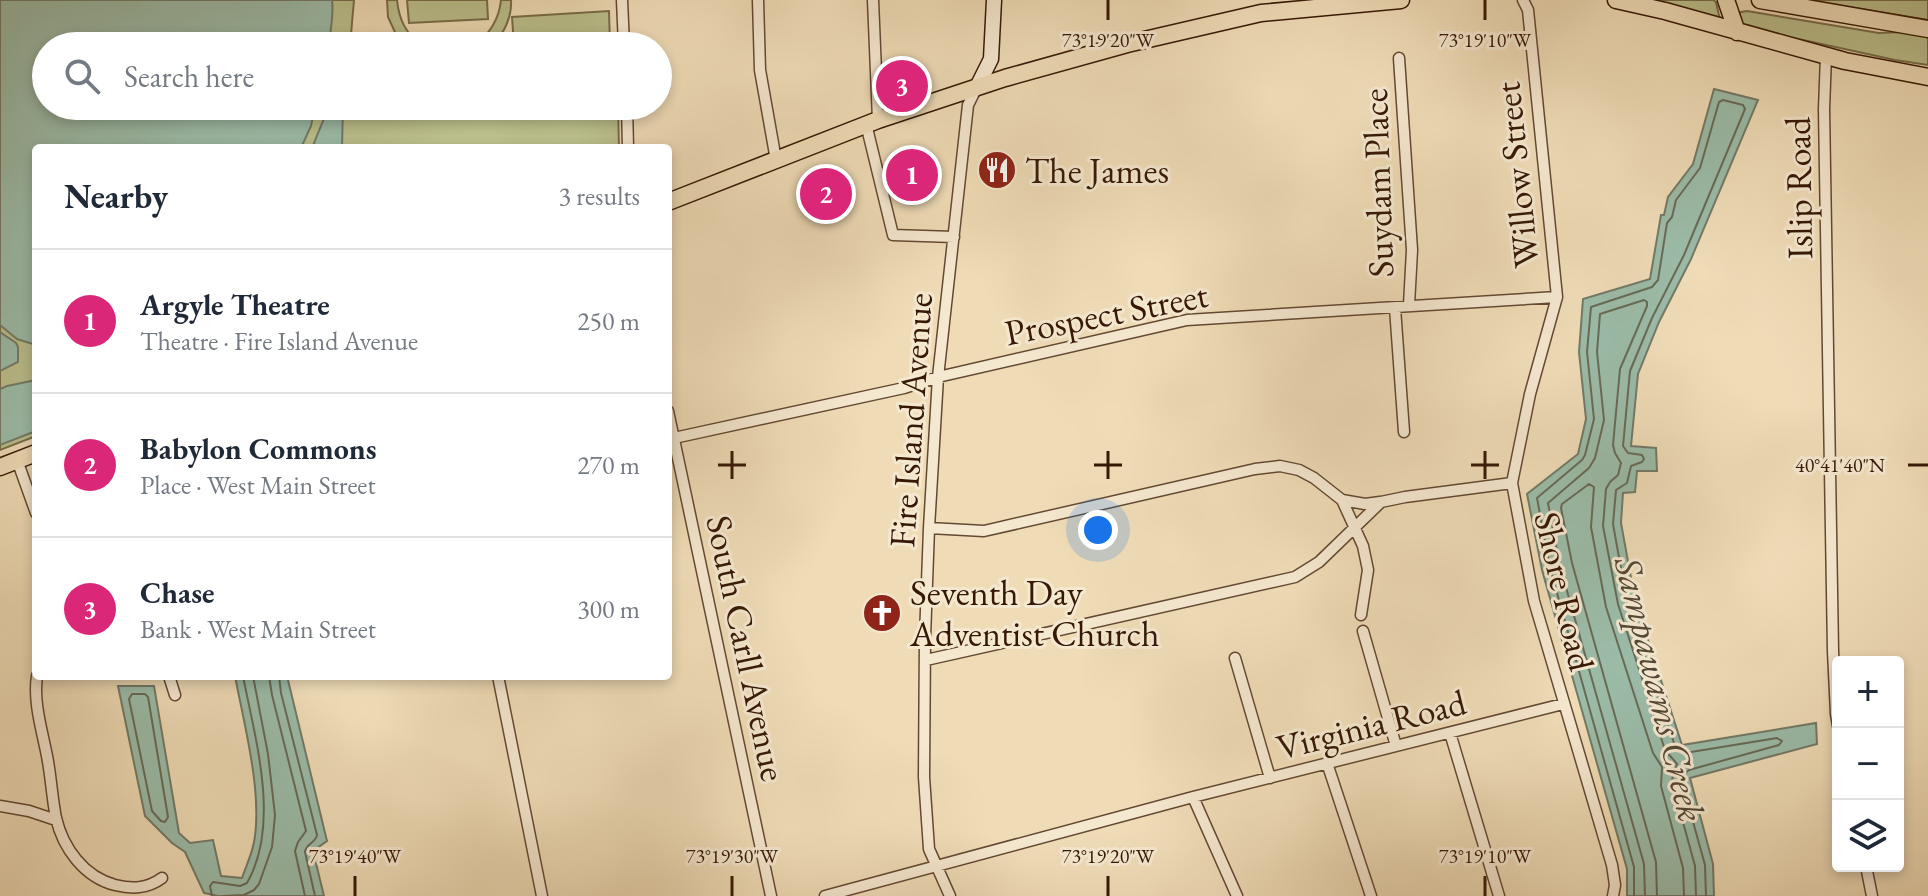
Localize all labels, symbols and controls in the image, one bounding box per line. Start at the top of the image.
text: 73°19'20"W [1062,27,1155,53]
text: 73°19'10"W [1439,27,1532,53]
search box [32,32,672,120]
icon: search [60,54,104,98]
pin: 3 [876,56,928,116]
text: Search here [124,57,254,96]
street label: Willow Street [1483,79,1550,270]
street label: Suydam Place [1351,88,1404,278]
street label: Islip Road [1774,116,1823,260]
pin: 1 [886,145,938,205]
place label: The James [1025,147,1169,194]
restaurant icon: The James [976,149,1018,191]
pin: 2 [800,164,852,224]
text: Nearby [64,174,168,218]
text: 3 results [559,179,640,213]
street label: Prospect Street [1001,271,1212,356]
text: Argyle Theatre [140,285,330,324]
street label: Fire Island Avenue [878,291,943,549]
text: 1 [83,304,97,338]
text: 250 m [577,304,640,338]
text: Theatre · Fire Island Avenue [140,324,418,358]
text: Babylon Commons [140,429,377,468]
text: 2 [83,448,97,482]
text: 270 m [577,448,640,482]
text: 40°41'40"N [1795,452,1885,478]
text: Place · West Main Street [140,468,376,502]
street label: Shore Road [1523,507,1606,676]
your location [1078,510,1118,550]
street label: South Carll Avenue [695,511,798,785]
water label: Sampawams Creek [1604,550,1717,826]
place label: Seventh Day Adventist Church [909,569,1160,657]
text: Chase [140,573,215,612]
text: 3 [83,592,97,626]
text: 300 m [577,592,640,626]
church icon: Seventh Day Adventist Church [861,592,903,634]
text: Bank · West Main Street [140,612,376,646]
map controls [1832,656,1904,872]
button: + [1832,656,1904,728]
street label: Virginia Road [1272,678,1471,771]
button: − [1832,728,1904,800]
button: layers [1832,800,1904,872]
text: 73°19'40"W [309,843,402,869]
text: 73°19'30"W [686,843,779,869]
text: 73°19'20"W [1062,843,1155,869]
text: 73°19'10"W [1439,843,1532,869]

